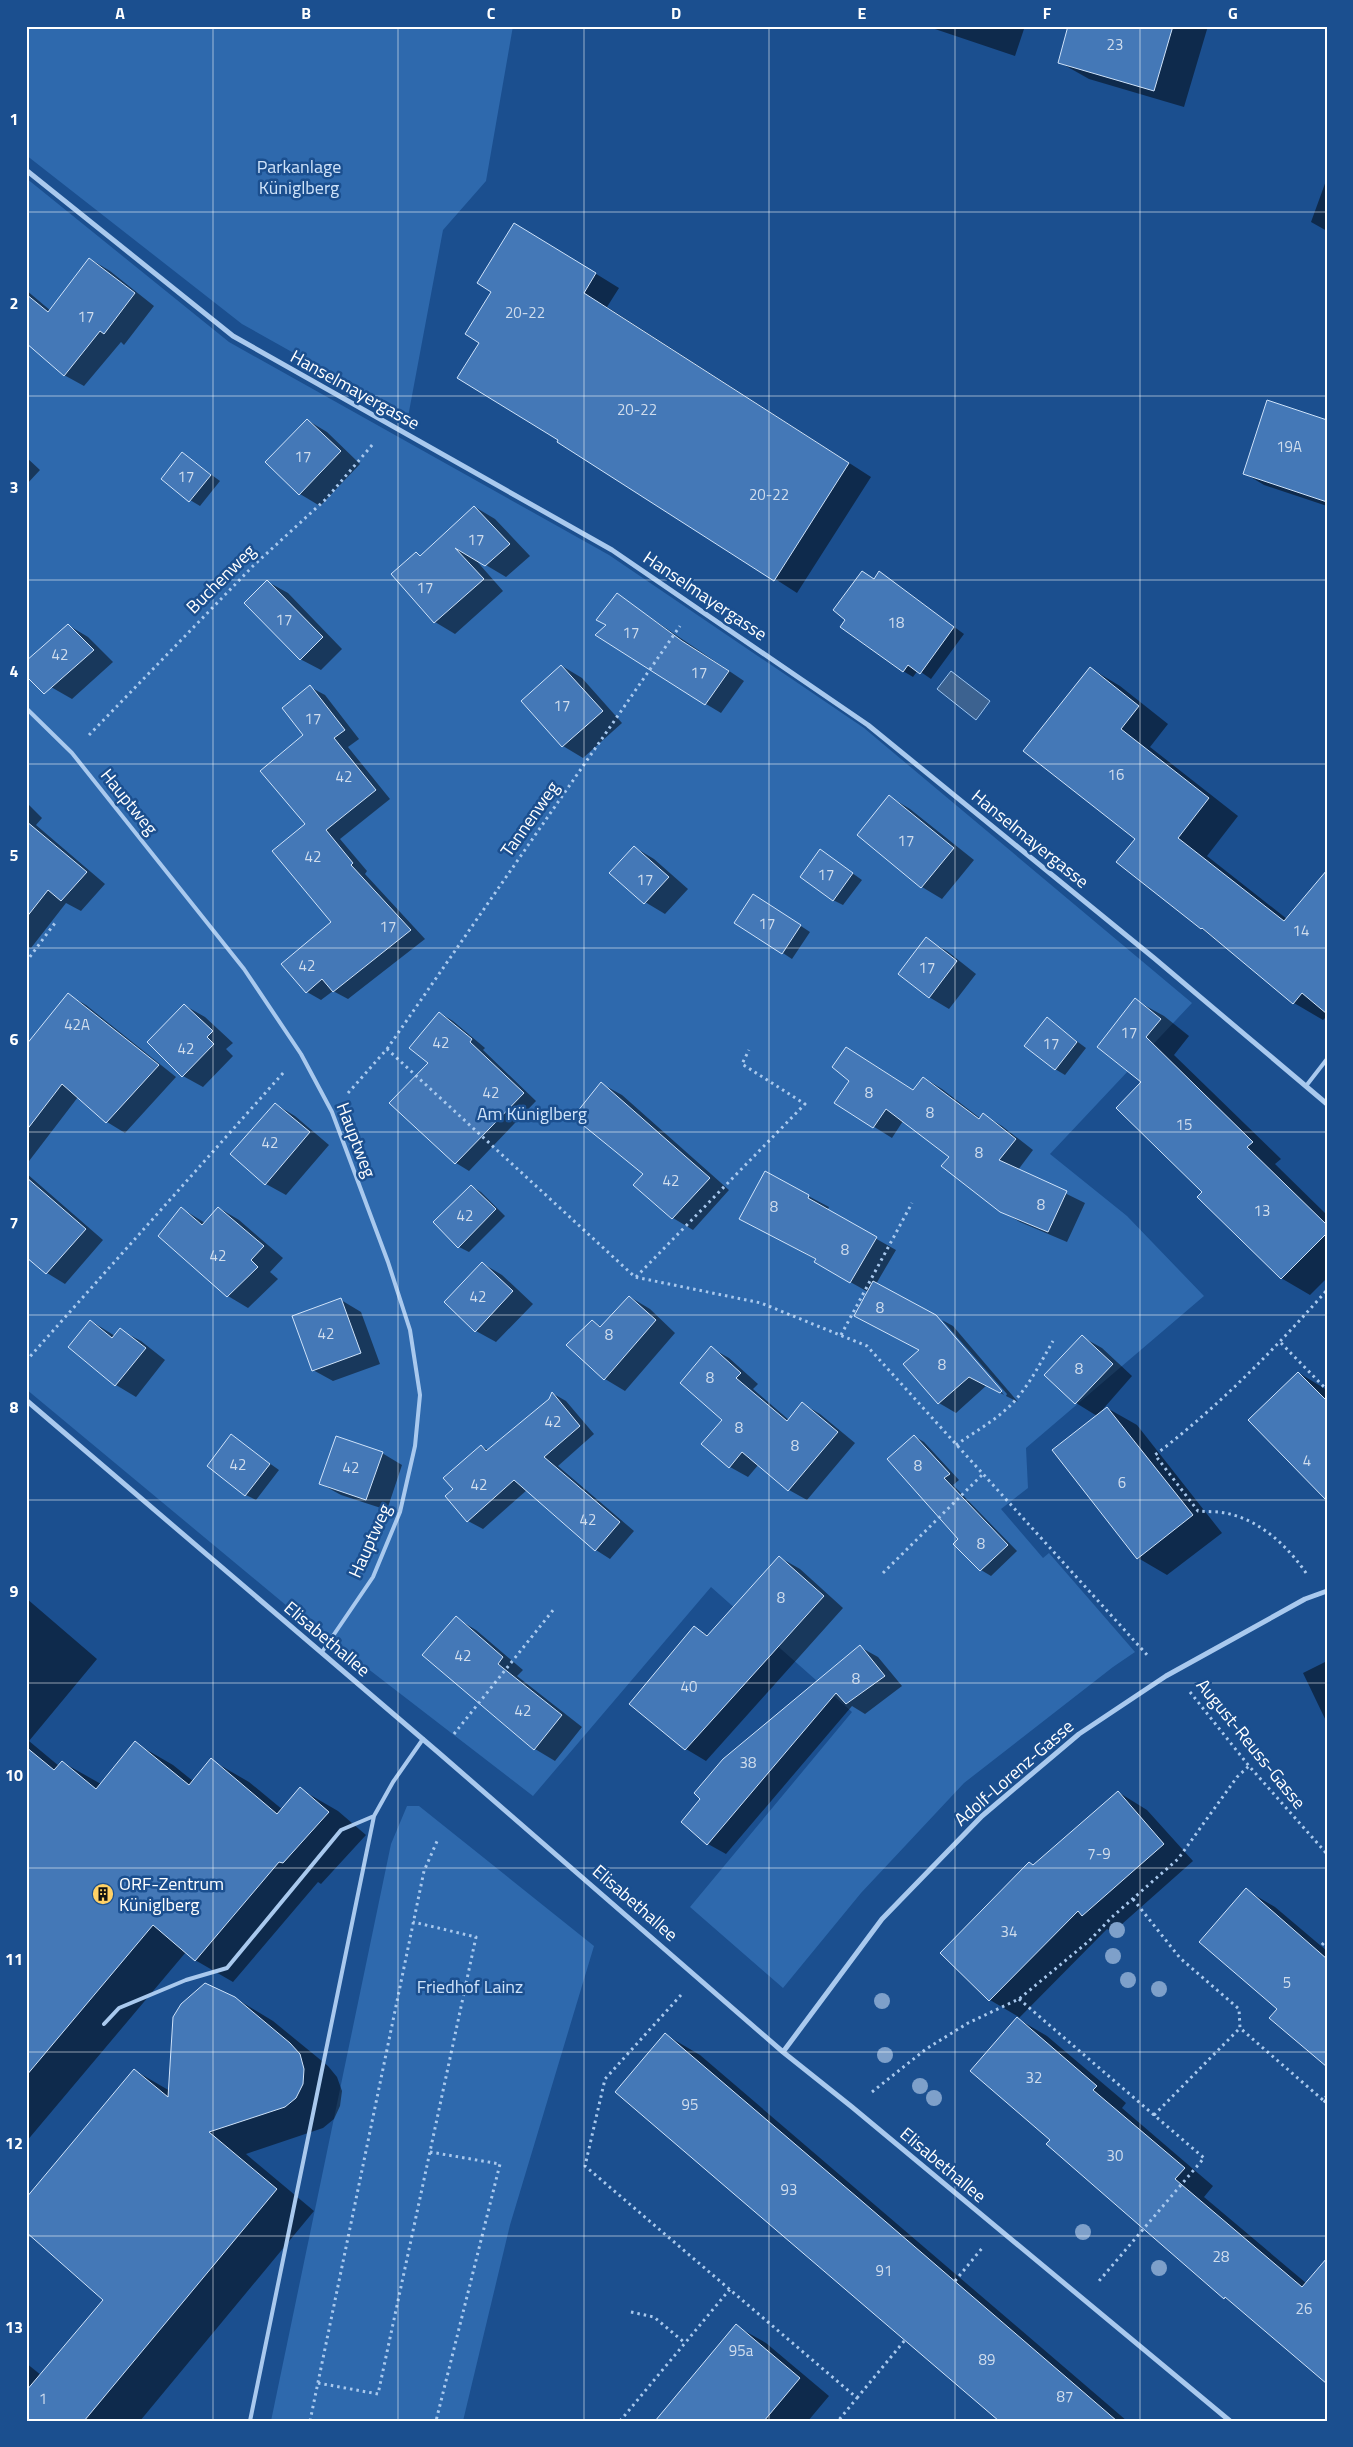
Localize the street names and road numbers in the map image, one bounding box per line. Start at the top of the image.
street label: Hanselmayergasse [286,343,425,436]
street label: Buchenweg [180,538,262,620]
street label: Hanselmayergasse [638,544,773,647]
street label: Hauptweg [94,763,165,841]
street label: Tannenweg [494,775,566,862]
street label: Hanselmayergasse [966,783,1095,894]
street label: Hauptweg [330,1098,383,1181]
street label: Hauptweg [341,1499,398,1582]
street label: Elisabethallee [278,1594,376,1683]
street label: August-Reuss-Gasse [1190,1673,1313,1815]
street label: Adolf-Lorenz-Gasse [948,1713,1080,1832]
street label: Elisabethallee [587,1858,684,1947]
street label: Elisabethallee [894,2120,992,2209]

